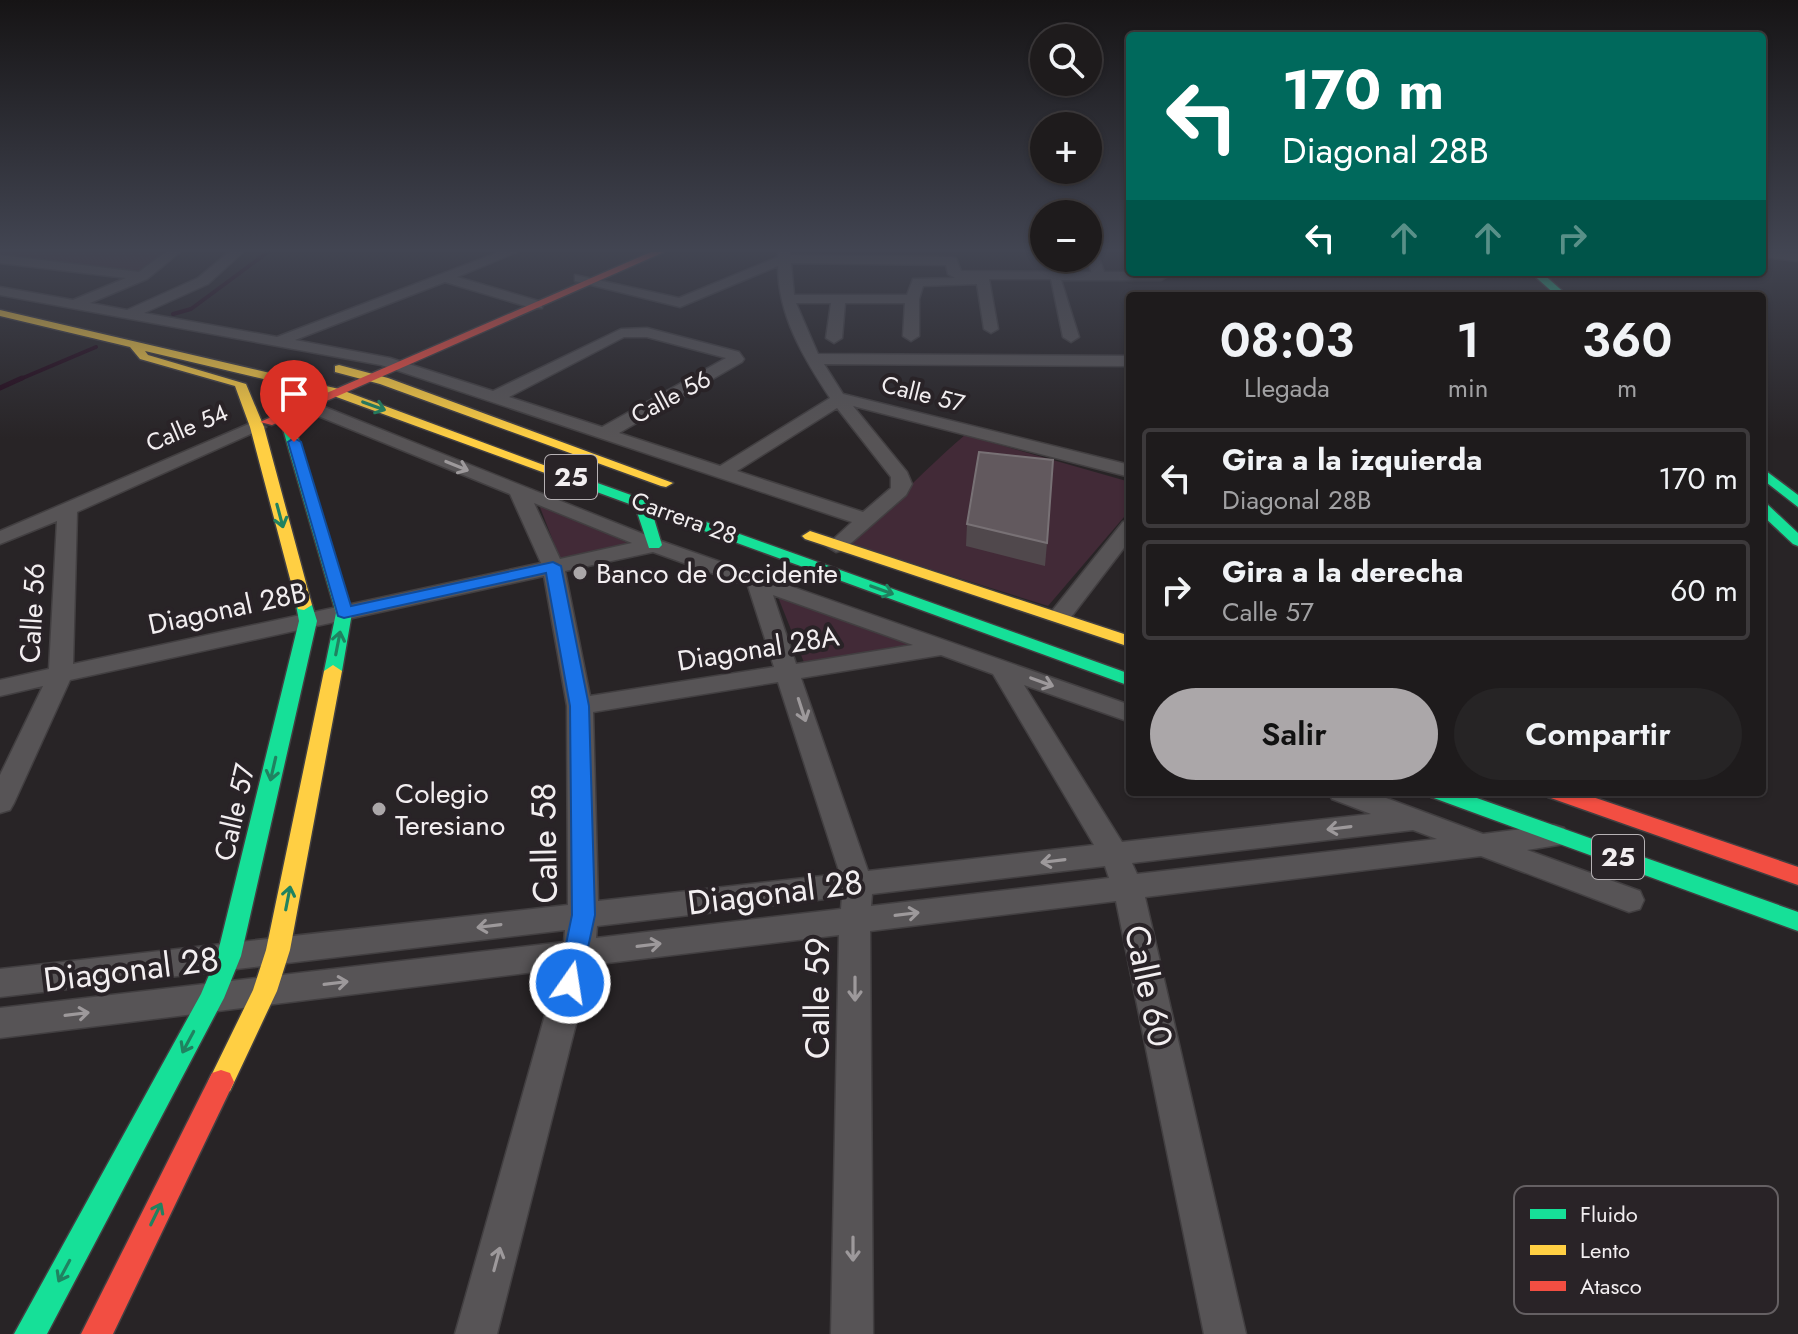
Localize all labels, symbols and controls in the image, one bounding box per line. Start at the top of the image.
map controls [1030,24,1102,272]
button: search [1030,24,1102,96]
text: 170 m [1282,49,1444,130]
icon: left [1150,64,1254,168]
button: + [1030,112,1102,184]
text: Diagonal 28B [1282,124,1489,176]
button: − [1030,200,1102,272]
icon: left [1298,216,1342,260]
icon: ahead [1382,216,1426,260]
icon: ahead [1466,216,1510,260]
icon: right [1550,216,1594,260]
text: 08:03 [1220,306,1354,375]
text: 1 [1456,306,1480,375]
text: 360 [1582,306,1672,375]
pin [260,360,328,442]
street label: Calle 56 [625,361,717,432]
street label: Calle 57 [878,366,969,421]
text: Llegada [1244,369,1330,407]
text: min [1448,369,1488,407]
text: m [1617,369,1637,407]
icon: arrive [272,372,316,416]
street label: Calle 54 [140,395,233,460]
one-way arrow [362,399,387,414]
text: Gira a la izquierda [1222,438,1482,481]
road number: 25 [545,455,597,499]
icon: left [1154,456,1198,500]
text: 170 m [1658,457,1738,500]
one-way arrow [444,460,468,474]
text: Diagonal 28B [1222,481,1371,519]
street label: Carrera 28 [626,482,742,553]
one-way arrow [274,503,289,529]
text: Gira a la derecha [1222,550,1463,593]
place label: Banco de Occidente [596,553,838,594]
street label: Calle 56 [9,562,56,664]
marker: Banco de Occidente [571,564,589,582]
icon: right [1154,568,1198,612]
text: 60 m [1670,569,1738,612]
street label: Diagonal 28B [144,572,310,645]
one-way arrow [869,584,894,598]
text: Calle 57 [1222,593,1314,631]
street label: Diagonal 28A [674,615,842,682]
one-way arrow [331,631,346,656]
one-way arrow [1029,675,1054,690]
button: Salir [1150,688,1438,780]
button: Compartir [1454,688,1742,780]
one-way arrow [795,697,810,723]
one-way arrow [265,756,280,781]
street label: Calle 57 [203,759,266,865]
place label: Colegio Teresiano [395,773,505,846]
street label: Calle 58 [519,782,570,904]
marker: Colegio Teresiano [370,800,388,818]
one-way arrow [1326,821,1353,836]
road number: 25 [1592,835,1644,879]
one-way arrow [1040,854,1067,869]
street label: Diagonal 28 [685,857,866,928]
one-way arrow [282,886,297,911]
one-way arrow [894,906,920,921]
one-way arrow [477,919,502,934]
street label: Calle 60 [1112,921,1185,1051]
street label: Diagonal 28 [41,934,222,1005]
one-way arrow [636,937,661,952]
street label: Calle 59 [793,937,842,1059]
position arrow [528,941,612,1025]
one-way arrow [322,975,348,990]
one-way arrow [847,975,863,1002]
one-way arrow [64,1006,90,1021]
one-way arrow [179,1030,195,1054]
legend [1514,1186,1778,1314]
text: Fluido [1580,1198,1638,1230]
one-way arrow [149,1202,164,1226]
text: Lento [1580,1234,1630,1266]
one-way arrow [845,1235,861,1262]
one-way arrow [490,1246,505,1272]
one-way arrow [56,1259,72,1282]
text: Atasco [1580,1270,1642,1302]

